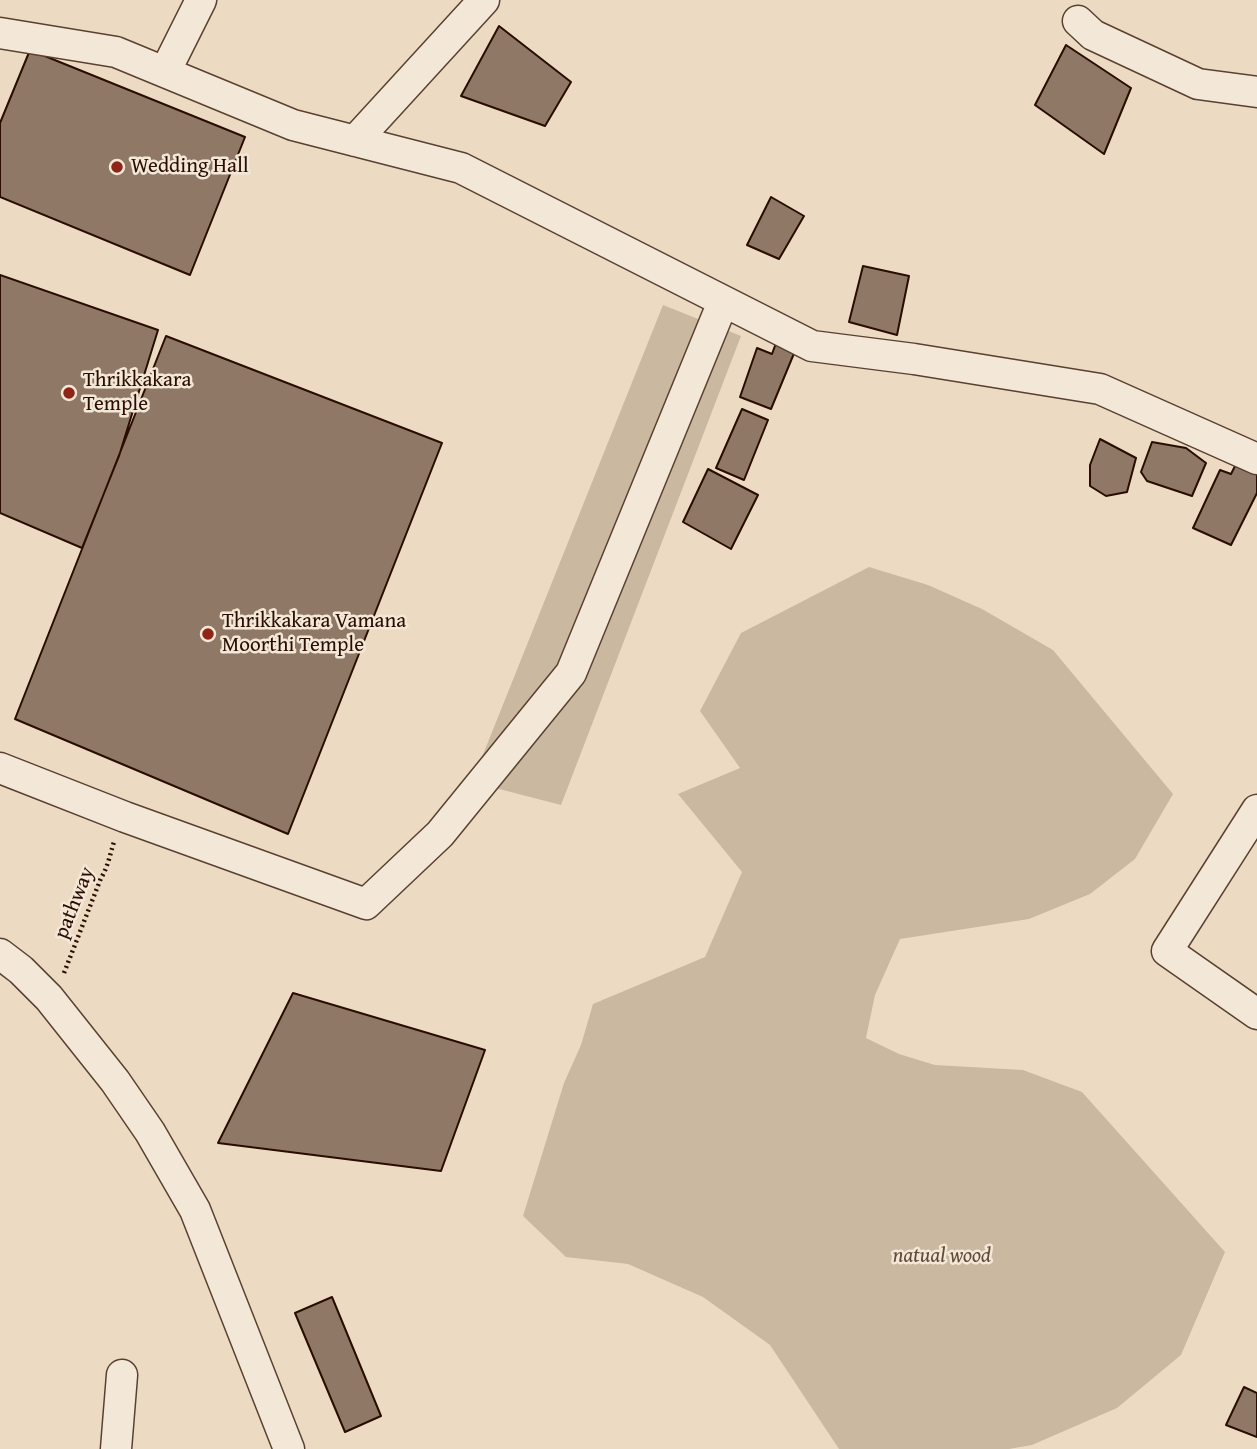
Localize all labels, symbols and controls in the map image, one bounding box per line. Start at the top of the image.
place label: Wedding Hall [131,154,249,180]
marker: Wedding Hall [109,159,125,175]
place label: Thrikkakara Temple [83,368,191,418]
marker: Thrikkakara Temple [61,385,77,401]
place label: Thrikkakara Vamana Moorthi Temple [222,609,406,659]
marker: Thrikkakara Vamana Moorthi Temple [200,626,216,642]
street label: pathway [49,863,101,943]
park label: natual wood [893,1244,991,1270]

